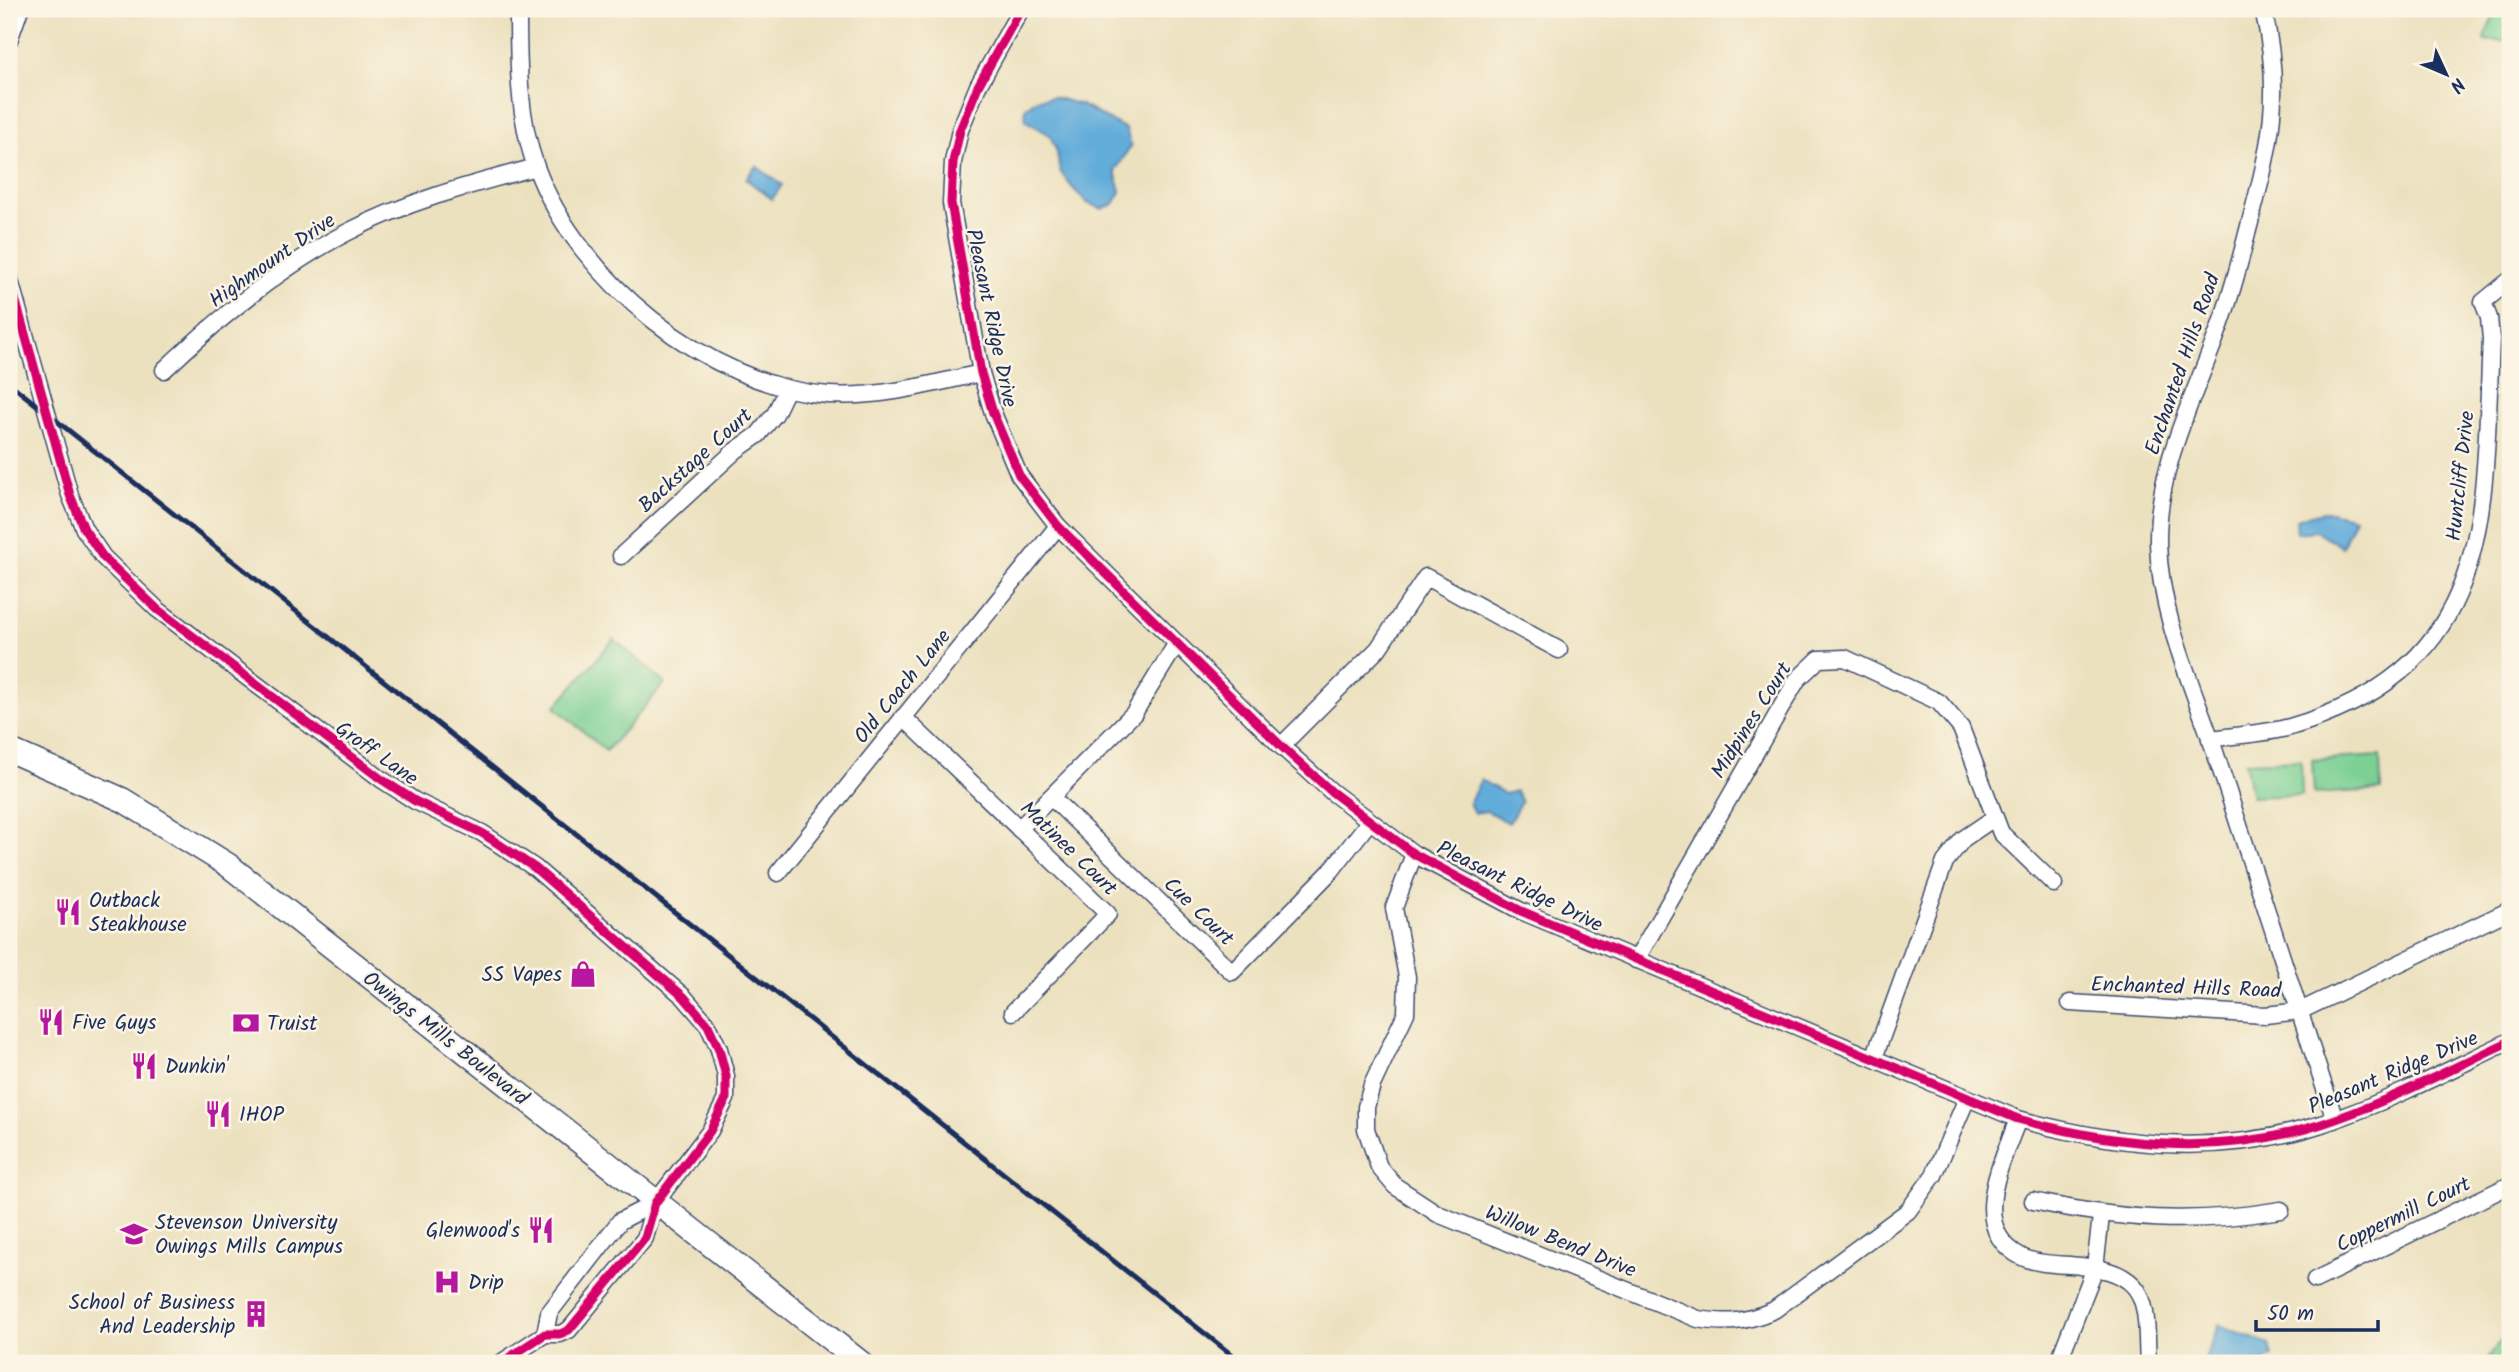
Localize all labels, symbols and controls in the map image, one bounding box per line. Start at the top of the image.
north arrow [2410,38,2480,108]
text: N [2442,70,2472,99]
street label: Highmount Drive [203,205,343,317]
street label: Pleasant Ridge Drive [955,226,1026,411]
street label: Enchanted Hills Road [2137,269,2230,460]
street label: Backstage Court [631,400,761,522]
street label: Huntcliff Drive [2438,409,2485,543]
street label: Old Coach Lane [846,622,960,752]
street label: Midpines Court [1703,655,1802,786]
street label: Groff Lane [328,713,425,795]
street label: Matinee Court [1011,794,1125,905]
street label: Pleasant Ridge Drive [1430,833,1609,942]
street label: Cue Court [1155,870,1242,955]
place label: Outback Steakhouse [89,885,187,942]
restaurant icon: Outback Steakhouse [53,897,83,927]
place label: SS Vapes [482,959,562,992]
shop icon: SS Vapes [568,959,598,989]
street label: Owings Mills Boulevard [355,964,536,1115]
street label: Enchanted Hills Road [2090,969,2282,1008]
restaurant icon: Five Guys [36,1007,66,1037]
place label: Five Guys [72,1007,156,1040]
bank icon: Truist [231,1008,261,1038]
place label: Truist [267,1008,318,1041]
street label: Pleasant Ridge Drive [2303,1022,2484,1124]
restaurant icon: Dunkin' [129,1051,159,1081]
place label: Dunkin' [165,1051,230,1084]
restaurant icon: IHOP [203,1099,233,1129]
place label: IHOP [239,1099,284,1132]
street label: Coppermill Court [2331,1168,2477,1262]
street label: Willow Bend Drive [1480,1197,1642,1288]
place label: Stevenson University Owings Mills Campus [155,1207,343,1264]
place label: Glenwood's [426,1215,520,1248]
restaurant icon: Glenwood's [526,1215,556,1245]
school or university icon: Stevenson University Owings Mills Campus [119,1219,149,1249]
hospital icon: Drip [432,1267,462,1297]
place label: Drip [468,1267,504,1300]
place label: School of Business And Leadership [69,1287,235,1344]
scale bar [2256,1288,2379,1332]
text: 50 m [2267,1298,2314,1331]
building icon: School of Business And Leadership [241,1299,271,1329]

